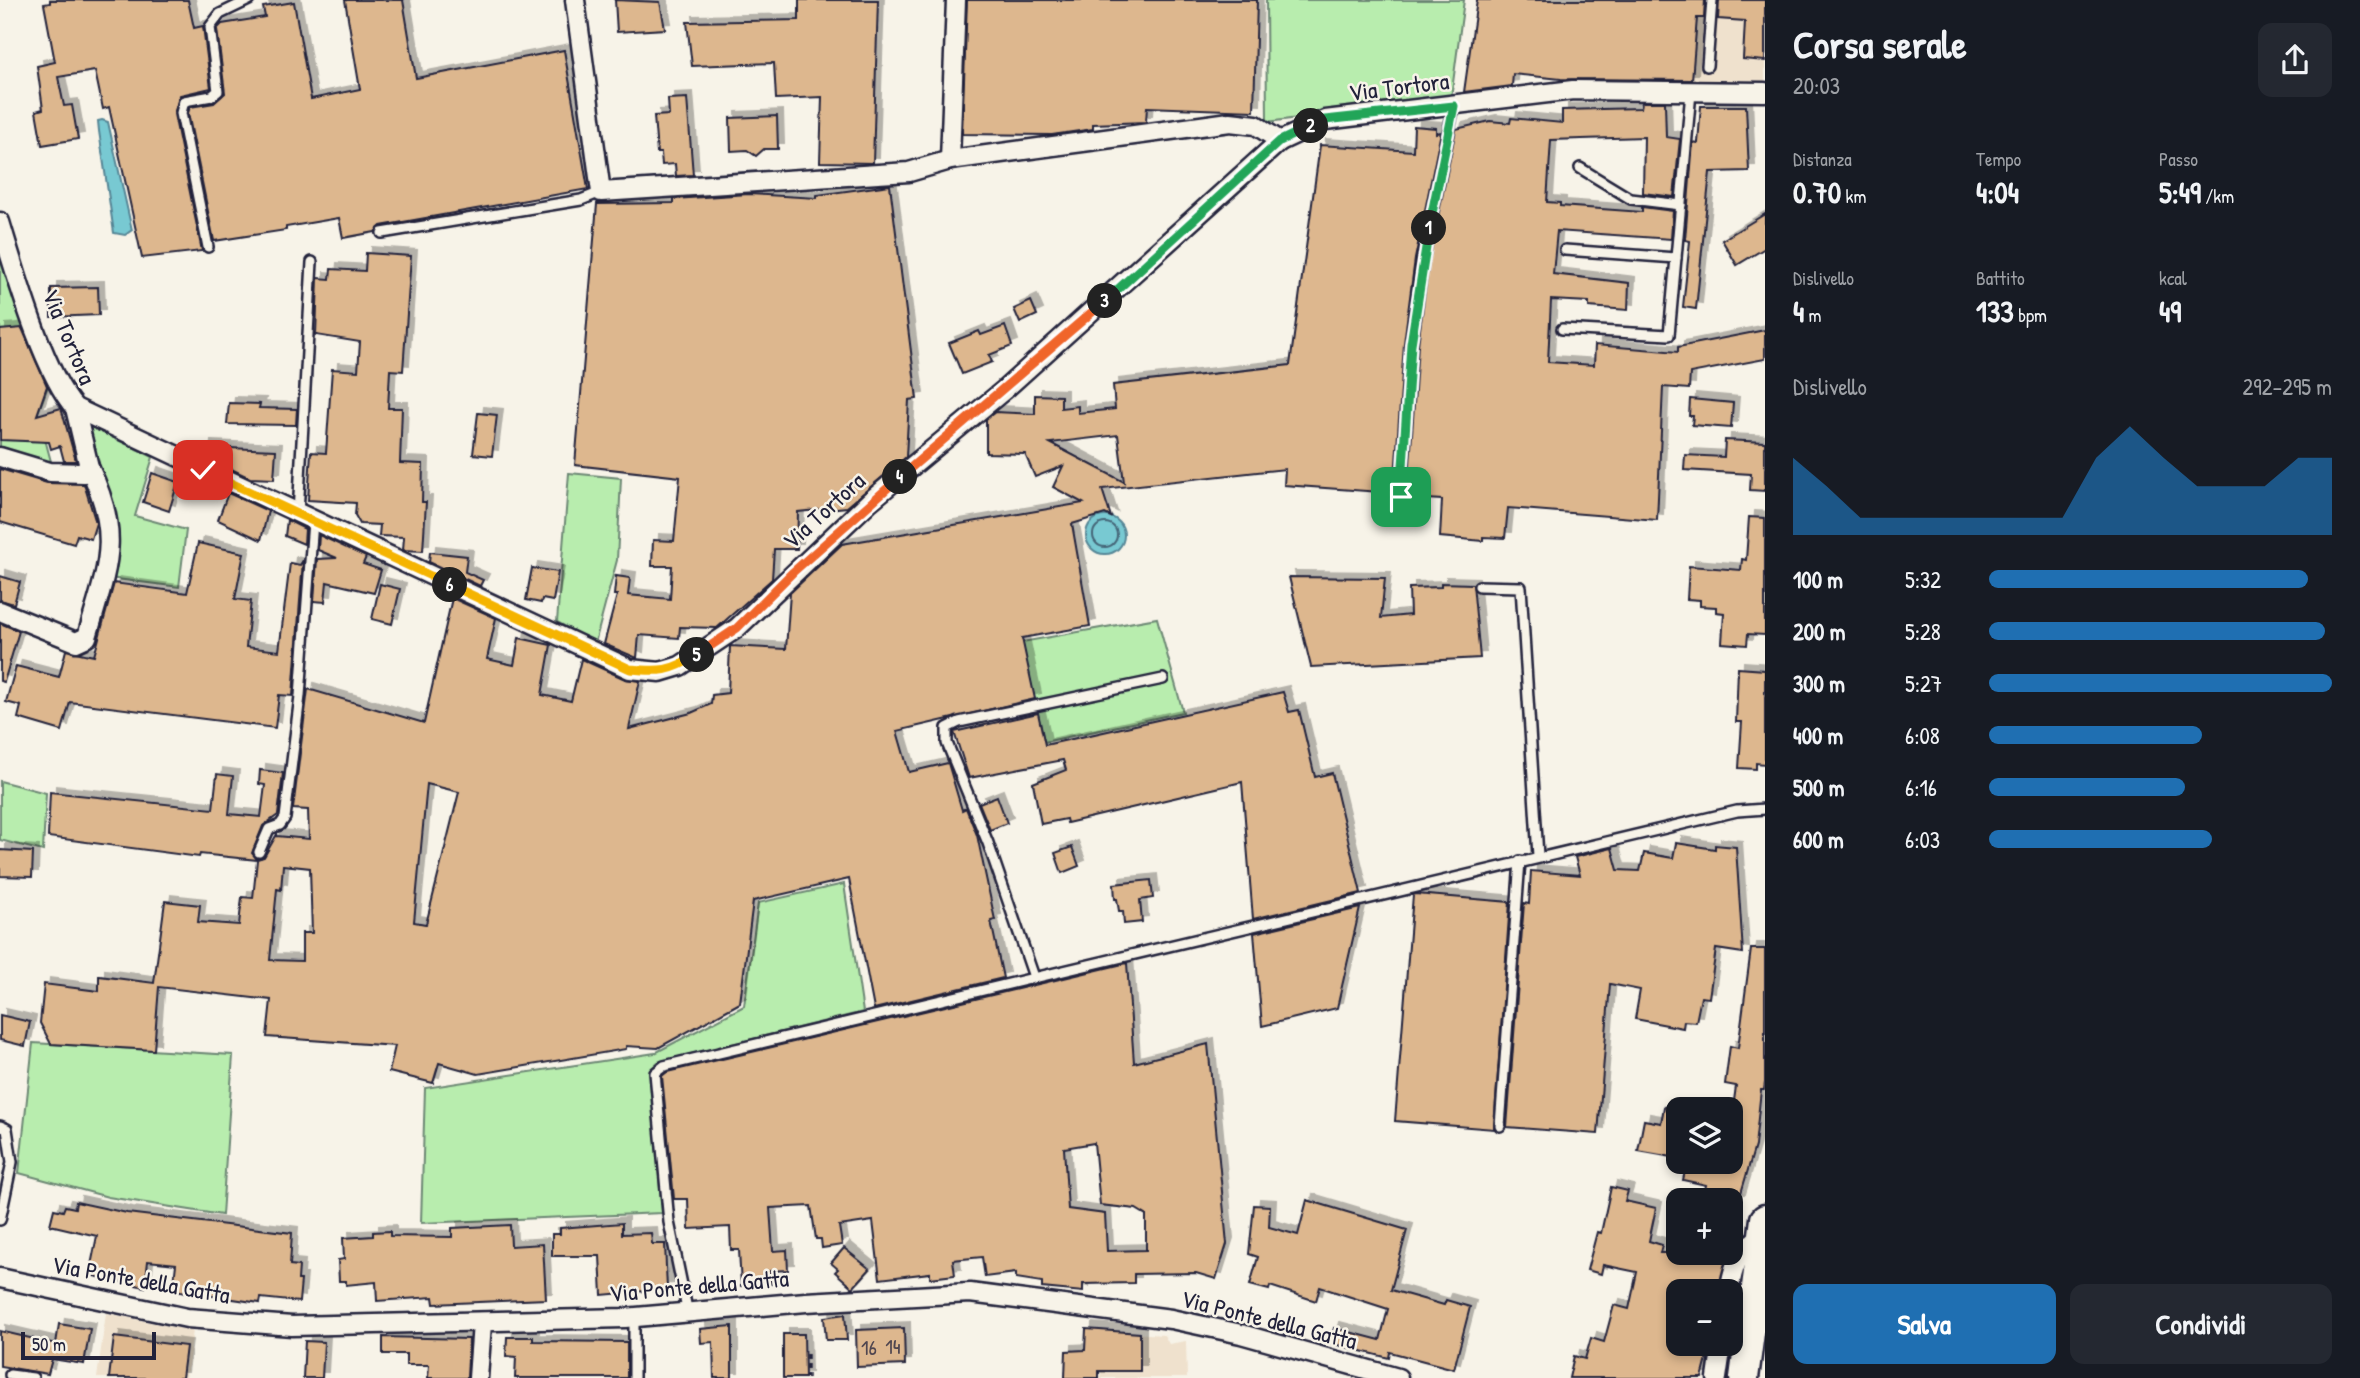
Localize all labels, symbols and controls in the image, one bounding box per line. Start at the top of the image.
text: Corsa serale [1793,18,1967,70]
button: share [2258,23,2332,97]
street label: Via Tortora [1347,64,1451,108]
text: 20:03 [1793,70,1840,101]
pin: 2 [1294,108,1328,144]
text: 2 [1306,112,1315,138]
text: Distanza [1793,146,1852,172]
text: Tempo [1976,146,2021,172]
text: Passo [2159,146,2198,172]
text: 0.70 [1793,172,1841,212]
text: 4:04 [1976,172,2019,212]
text: 5:49 [2159,172,2201,212]
text: km [1841,183,1866,209]
text: /km [2201,183,2234,209]
pin: 1 [1412,210,1446,246]
text: 1 [1425,214,1432,240]
text: Dislivello [1793,265,1854,291]
text: Battito [1976,265,2025,291]
text: kcal [2159,265,2187,291]
street label: Via Tortora [36,284,104,389]
pin: 3 [1088,284,1122,318]
text: 3 [1100,287,1109,313]
text: 4 [1793,291,1804,331]
text: 133 [1976,291,2014,331]
text: 49 [2159,291,2181,331]
text: m [1804,302,1822,328]
text: bpm [2014,302,2047,328]
text: Dislivello [1793,371,1867,402]
text: 292–295 m [2243,371,2332,402]
pin [173,440,233,500]
icon: check [184,451,222,489]
pin: 4 [883,460,918,494]
text: 4 [896,463,903,489]
street label: Via Tortora [775,465,871,556]
pin [1371,467,1431,527]
icon: arrive [1382,478,1420,516]
text: 100 m [1793,564,1843,595]
text: 5:32 [1905,564,1941,595]
pin: 6 [433,568,468,602]
text: 6 [446,571,453,597]
text: 200 m [1793,616,1845,647]
text: 5:28 [1905,616,1941,647]
pin: 5 [680,638,714,672]
text: 5 [692,641,701,667]
text: 300 m [1793,668,1845,699]
text: 5:27 [1905,668,1942,699]
text: 400 m [1793,720,1843,751]
text: 6:08 [1905,720,1940,751]
text: 500 m [1793,772,1844,803]
text: 6:16 [1905,772,1937,803]
text: 600 m [1793,824,1844,855]
text: 6:03 [1905,824,1940,855]
map controls [1666,1097,1743,1356]
button: layers [1666,1097,1743,1174]
button: + [1666,1188,1743,1265]
street label: Via Ponte della Gatta [50,1248,233,1310]
street label: Via Ponte della Gatta [608,1261,790,1309]
button: − [1666,1279,1743,1356]
street label: Via Ponte della Gatta [1178,1282,1361,1356]
button: Salva [1793,1284,2056,1364]
button: Condividi [2070,1284,2332,1364]
scale bar [21,1329,156,1361]
text: 50 m [32,1331,66,1357]
house number: 14 [885,1332,901,1361]
house number: 16 [861,1333,877,1362]

